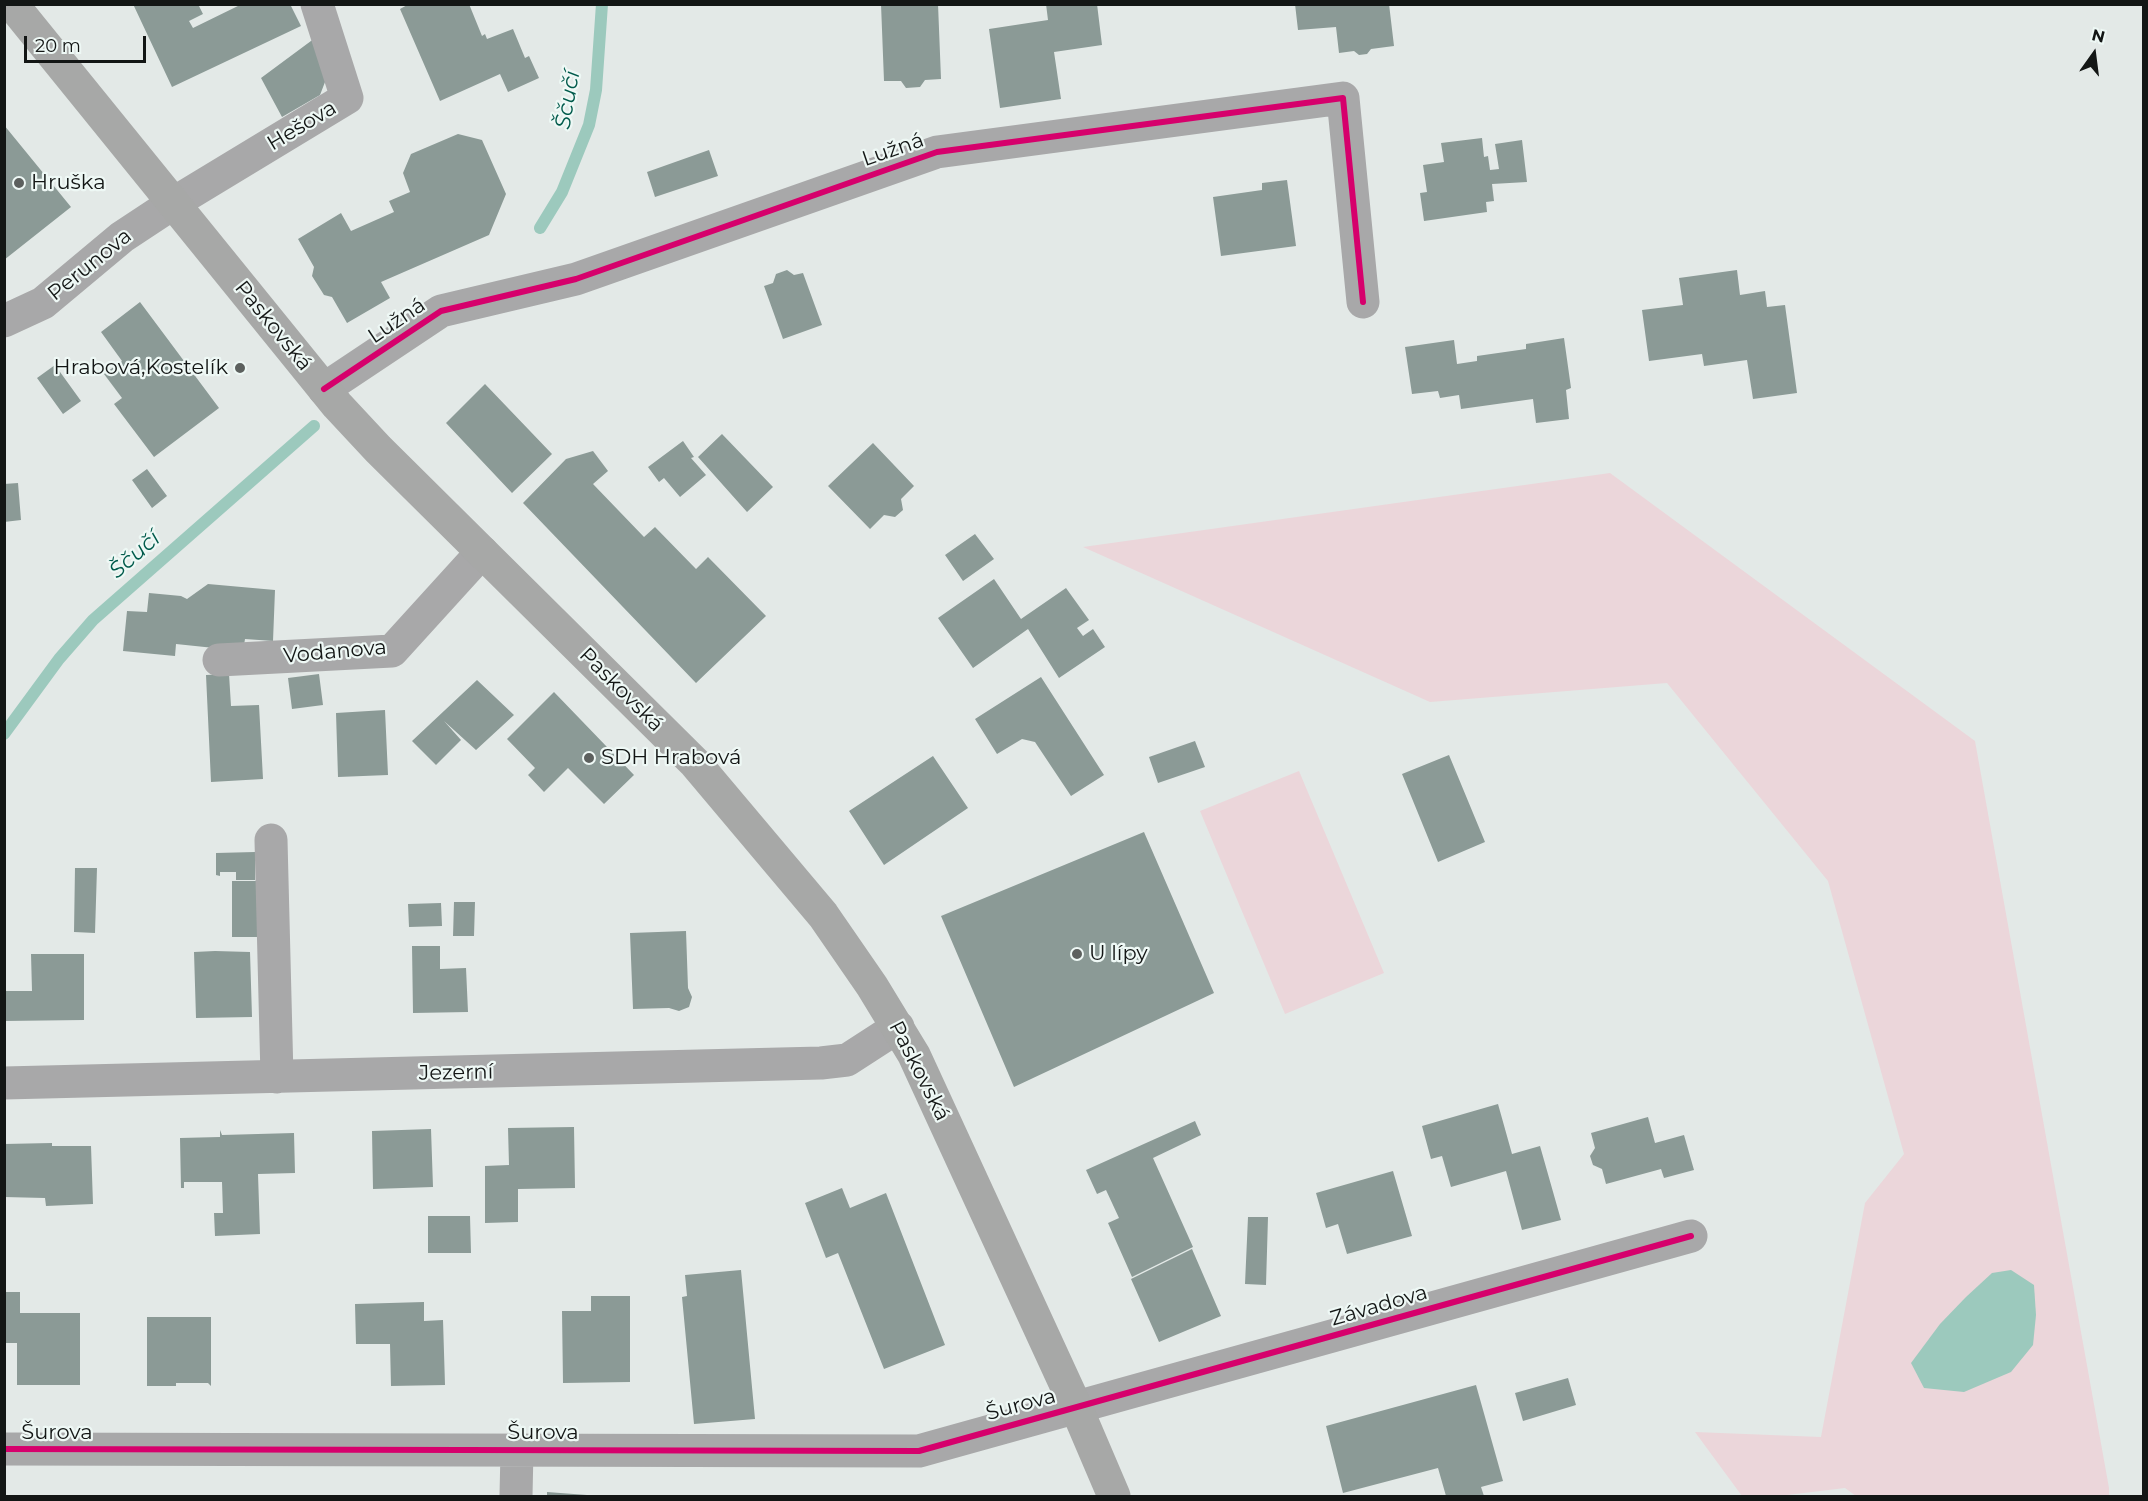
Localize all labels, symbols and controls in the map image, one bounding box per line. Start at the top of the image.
scale bar [27,24,148,62]
north arrow [2064,24,2124,84]
text: N [2090,25,2107,47]
text: 20 m [35,35,81,57]
water label: Ščučí [550,69,586,131]
street label: Hešova [263,96,341,156]
street label: Lužná [859,128,927,172]
place label: Hruška [31,170,106,196]
marker: Hruška [12,176,26,190]
street label: Perunova [43,224,137,306]
street label: Paskovská [229,276,317,376]
street label: Lužná [364,293,430,349]
place label: Hrabová,Kostelík [54,355,228,381]
marker: Hrabová,Kostelík [233,361,247,375]
water label: Ščučí [104,526,166,584]
street label: Vodanova [282,635,388,669]
street label: Paskovská [574,643,668,737]
place label: SDH Hrabová [601,745,741,771]
marker: SDH Hrabová [582,751,596,765]
place label: U lípy [1089,941,1148,967]
marker: U lípy [1070,947,1084,961]
street label: Paskovská [883,1017,955,1125]
street label: Jezerní [419,1060,493,1086]
street label: Závadova [1328,1280,1430,1332]
street label: Šurova [983,1384,1059,1426]
street label: Šurova [21,1420,93,1446]
street label: Šurova [507,1420,579,1446]

